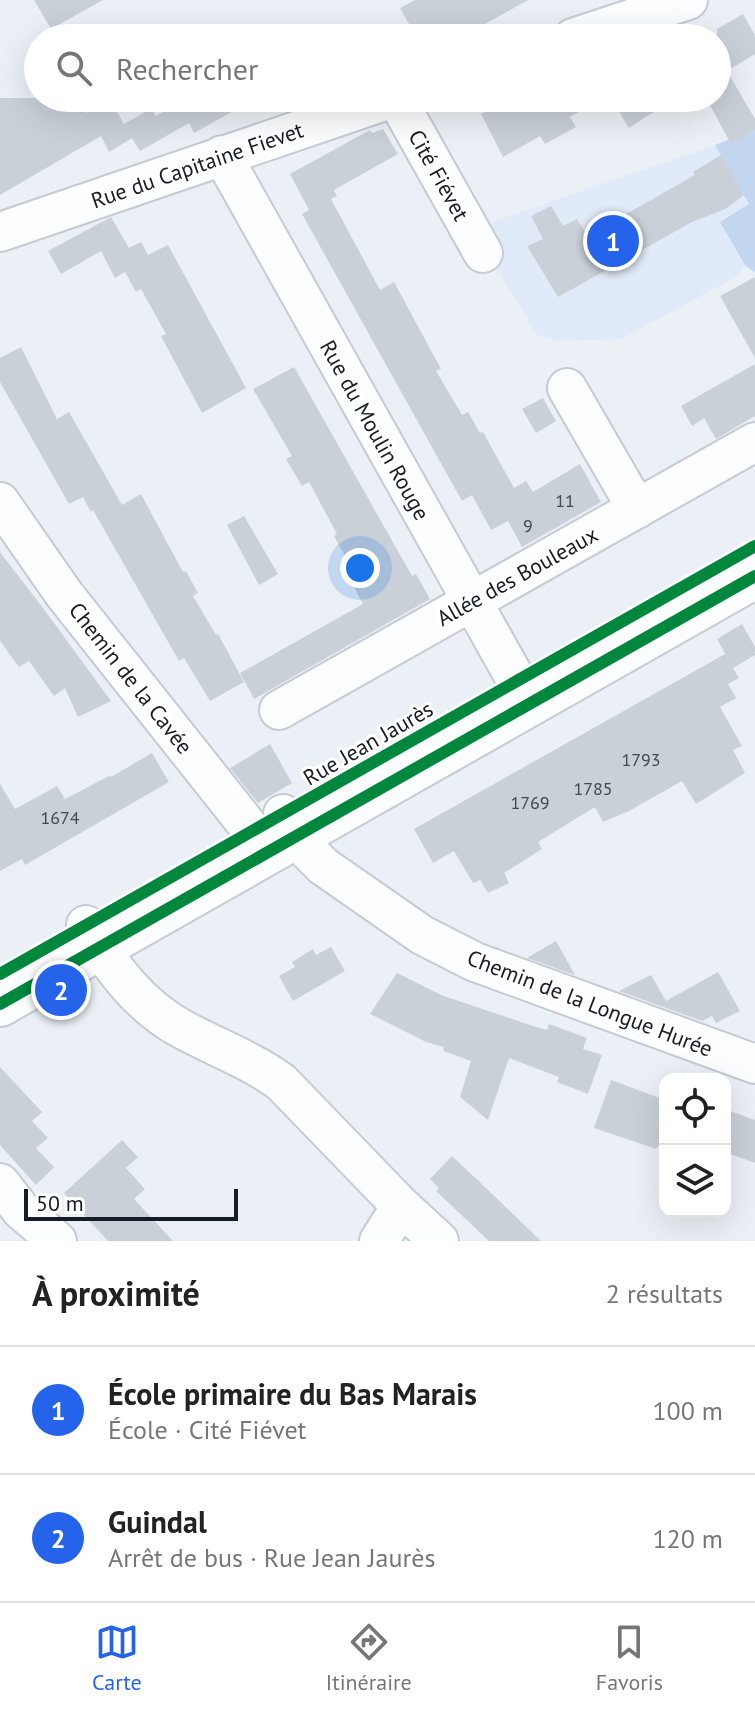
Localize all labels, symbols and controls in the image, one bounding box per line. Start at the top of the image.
search box [24,24,731,112]
icon: search [52,46,96,90]
text: Rechercher [116,49,258,88]
street label: Rue du Capitaine Fievet [87,115,307,214]
street label: Cité Fiévet [403,125,476,226]
pin: 1 [587,211,639,271]
street label: Rue du Moulin Rouge [314,335,436,525]
house number: 11 [555,489,575,512]
house number: 9 [523,514,533,537]
street label: Allée des Bouleaux [431,520,603,632]
your location [340,548,380,588]
street label: Chemin de la Cavée [63,596,199,760]
street label: Rue Jean Jaurès [298,695,438,791]
house number: 1793 [621,748,661,771]
house number: 1785 [573,777,613,800]
house number: 1769 [510,791,550,814]
house number: 1674 [40,806,80,829]
street label: Chemin de la Longue Hurée [463,943,717,1063]
pin: 2 [35,960,87,1020]
map controls [659,1073,731,1217]
button: locate [659,1073,731,1145]
button: layers [659,1145,731,1217]
scale bar [24,1185,238,1221]
text: 50 m [36,1189,84,1217]
text: À proximité [32,1271,200,1315]
text: 2 résultats [606,1277,723,1310]
text: École primaire du Bas Marais [108,1374,477,1413]
text: 1 [51,1394,65,1427]
text: 100 m [652,1394,723,1427]
text: École · Cité Fiévet [108,1413,306,1446]
text: Guindal [108,1502,207,1541]
text: 2 [51,1522,65,1555]
text: 120 m [652,1522,723,1555]
text: Arrêt de bus · Rue Jean Jaurès [108,1541,436,1574]
tab: Carte [92,1620,142,1696]
tab: Itinéraire [326,1620,412,1696]
tab: Favoris [596,1620,663,1696]

